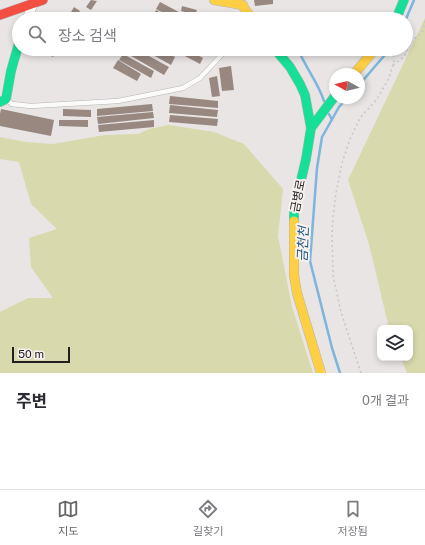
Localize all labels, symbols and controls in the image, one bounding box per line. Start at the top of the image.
search box [12,12,413,56]
icon: search [26,23,48,45]
text: 장소 검색 [58,27,117,44]
north arrow [329,68,365,104]
street label: 금병로 [288,178,308,214]
water label: 금천천 [295,225,311,262]
map controls [377,325,413,361]
button: layers [377,325,413,361]
scale bar [12,345,70,364]
text: 50 m [18,348,44,360]
text: 주변 [16,391,47,411]
text: 0개 결과 [362,393,409,408]
tab: 지도 [57,498,79,538]
tab: 길찾기 [193,498,223,538]
tab: 저장됨 [338,498,368,538]

